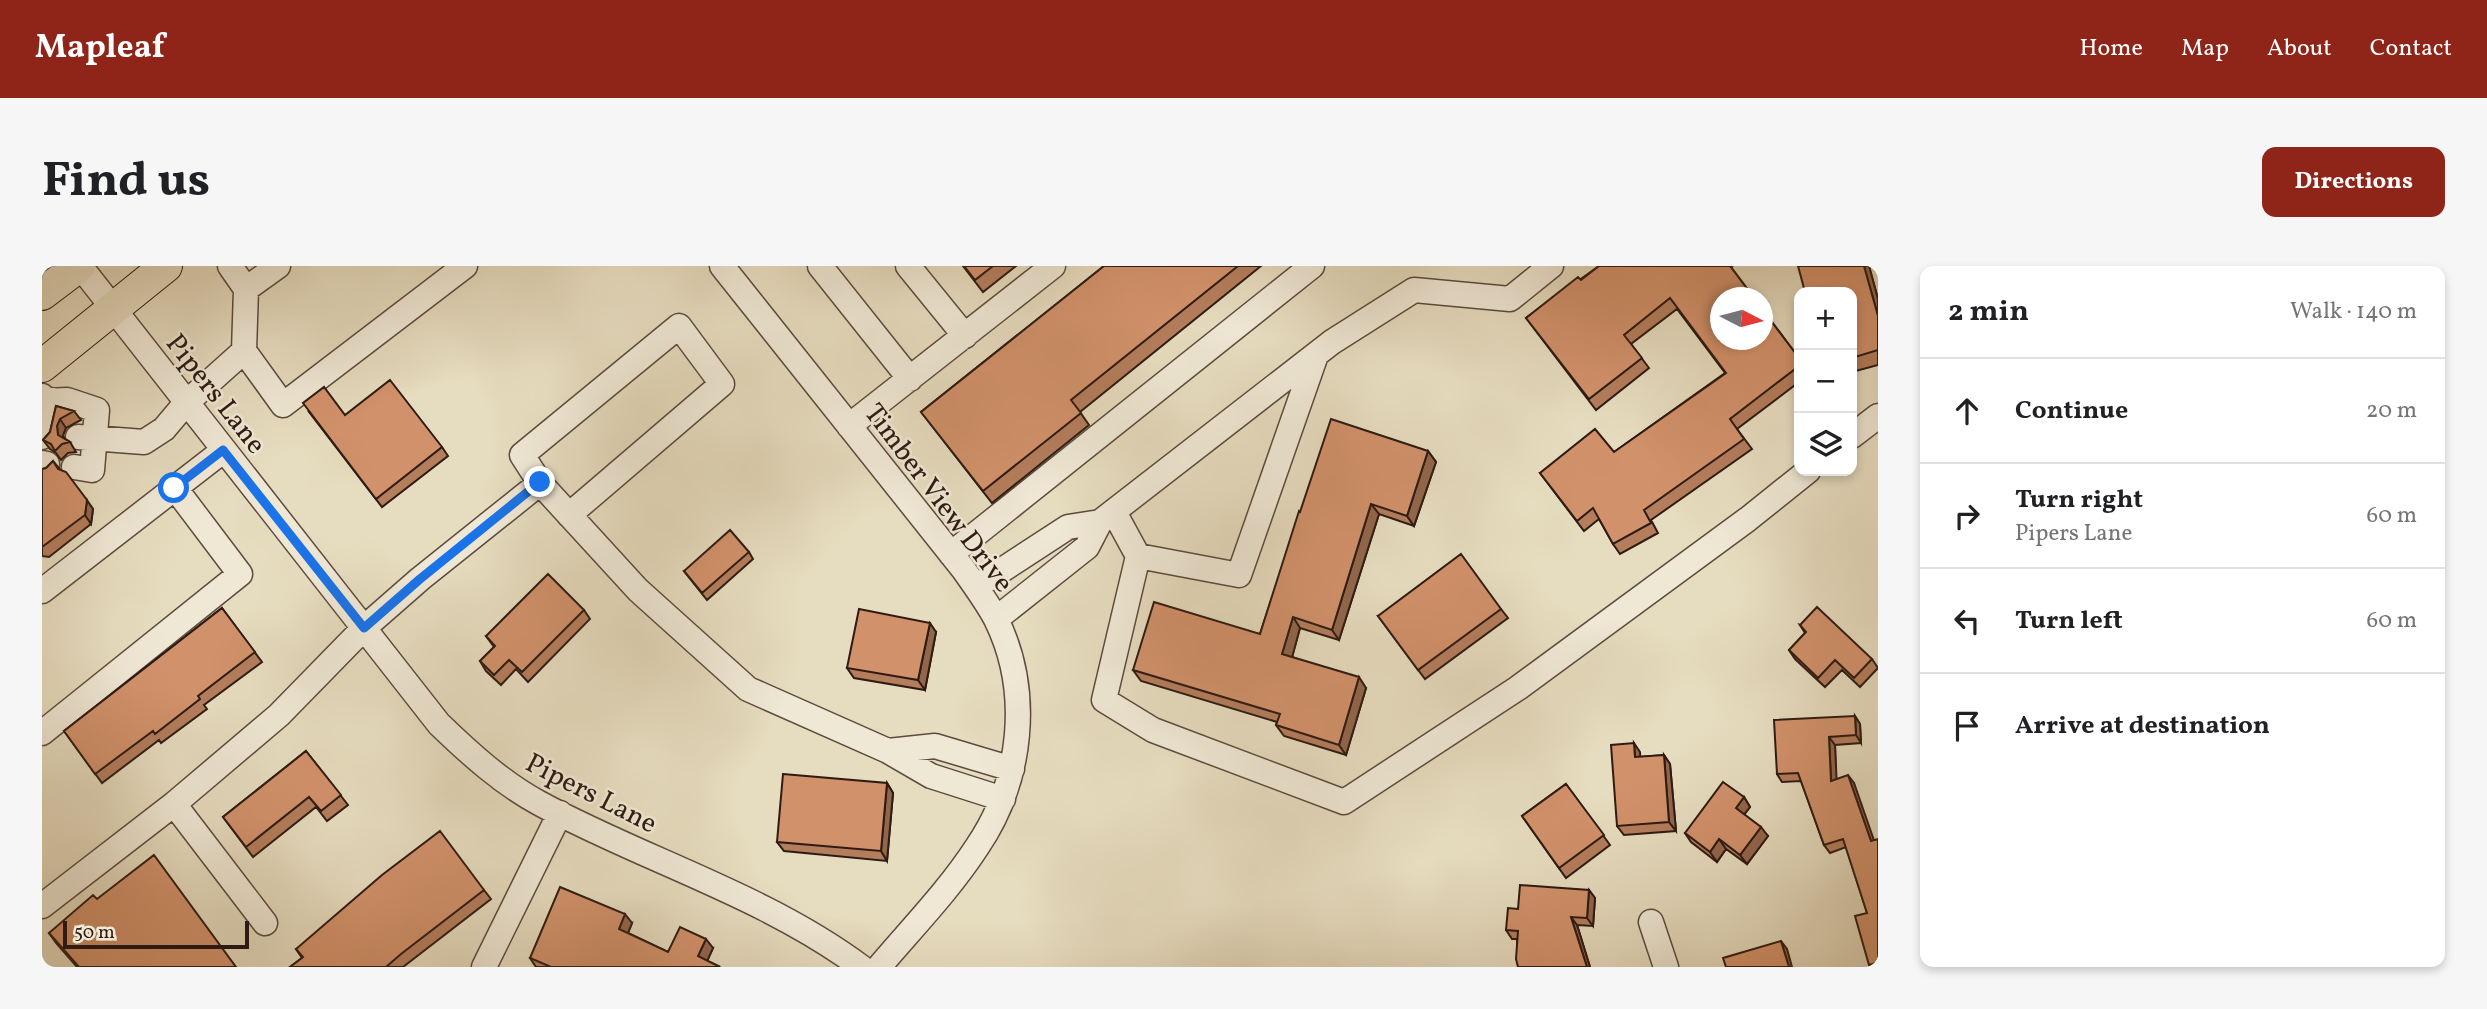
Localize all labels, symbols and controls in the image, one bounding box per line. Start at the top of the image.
text: Mapleaf [35,26,165,72]
text: Home [2079,32,2143,66]
text: Map [2181,32,2229,66]
text: About [2267,32,2332,66]
text: Contact [2370,32,2452,66]
button: Directions [2262,147,2445,217]
text: Find us [42,148,210,217]
north arrow [1710,287,1773,350]
map controls [1794,287,1857,476]
button: + [1794,287,1857,350]
text: 2 min [1948,291,2029,333]
text: Walk · 140 m [2290,296,2417,328]
street label: Pipers Lane [156,326,274,463]
button: − [1794,350,1857,413]
icon: ahead [1948,392,1986,430]
text: Continue [2015,393,2128,429]
text: 20 m [2366,395,2417,427]
street label: Timber View Drive [854,396,1022,601]
button: layers [1794,413,1857,476]
route end [524,466,555,497]
route start [158,472,189,503]
text: Turn right [2015,482,2143,518]
icon: right [1948,497,1986,535]
text: 60 m [2367,500,2417,532]
text: Pipers Lane [2015,518,2132,550]
icon: left [1948,602,1986,640]
text: Turn left [2015,603,2123,639]
text: 60 m [2367,605,2417,637]
icon: arrive [1948,707,1986,745]
text: Arrive at destination [2015,708,2270,744]
street label: Pipers Lane [518,744,663,844]
scale bar [63,918,248,950]
text: 50 m [74,920,115,946]

